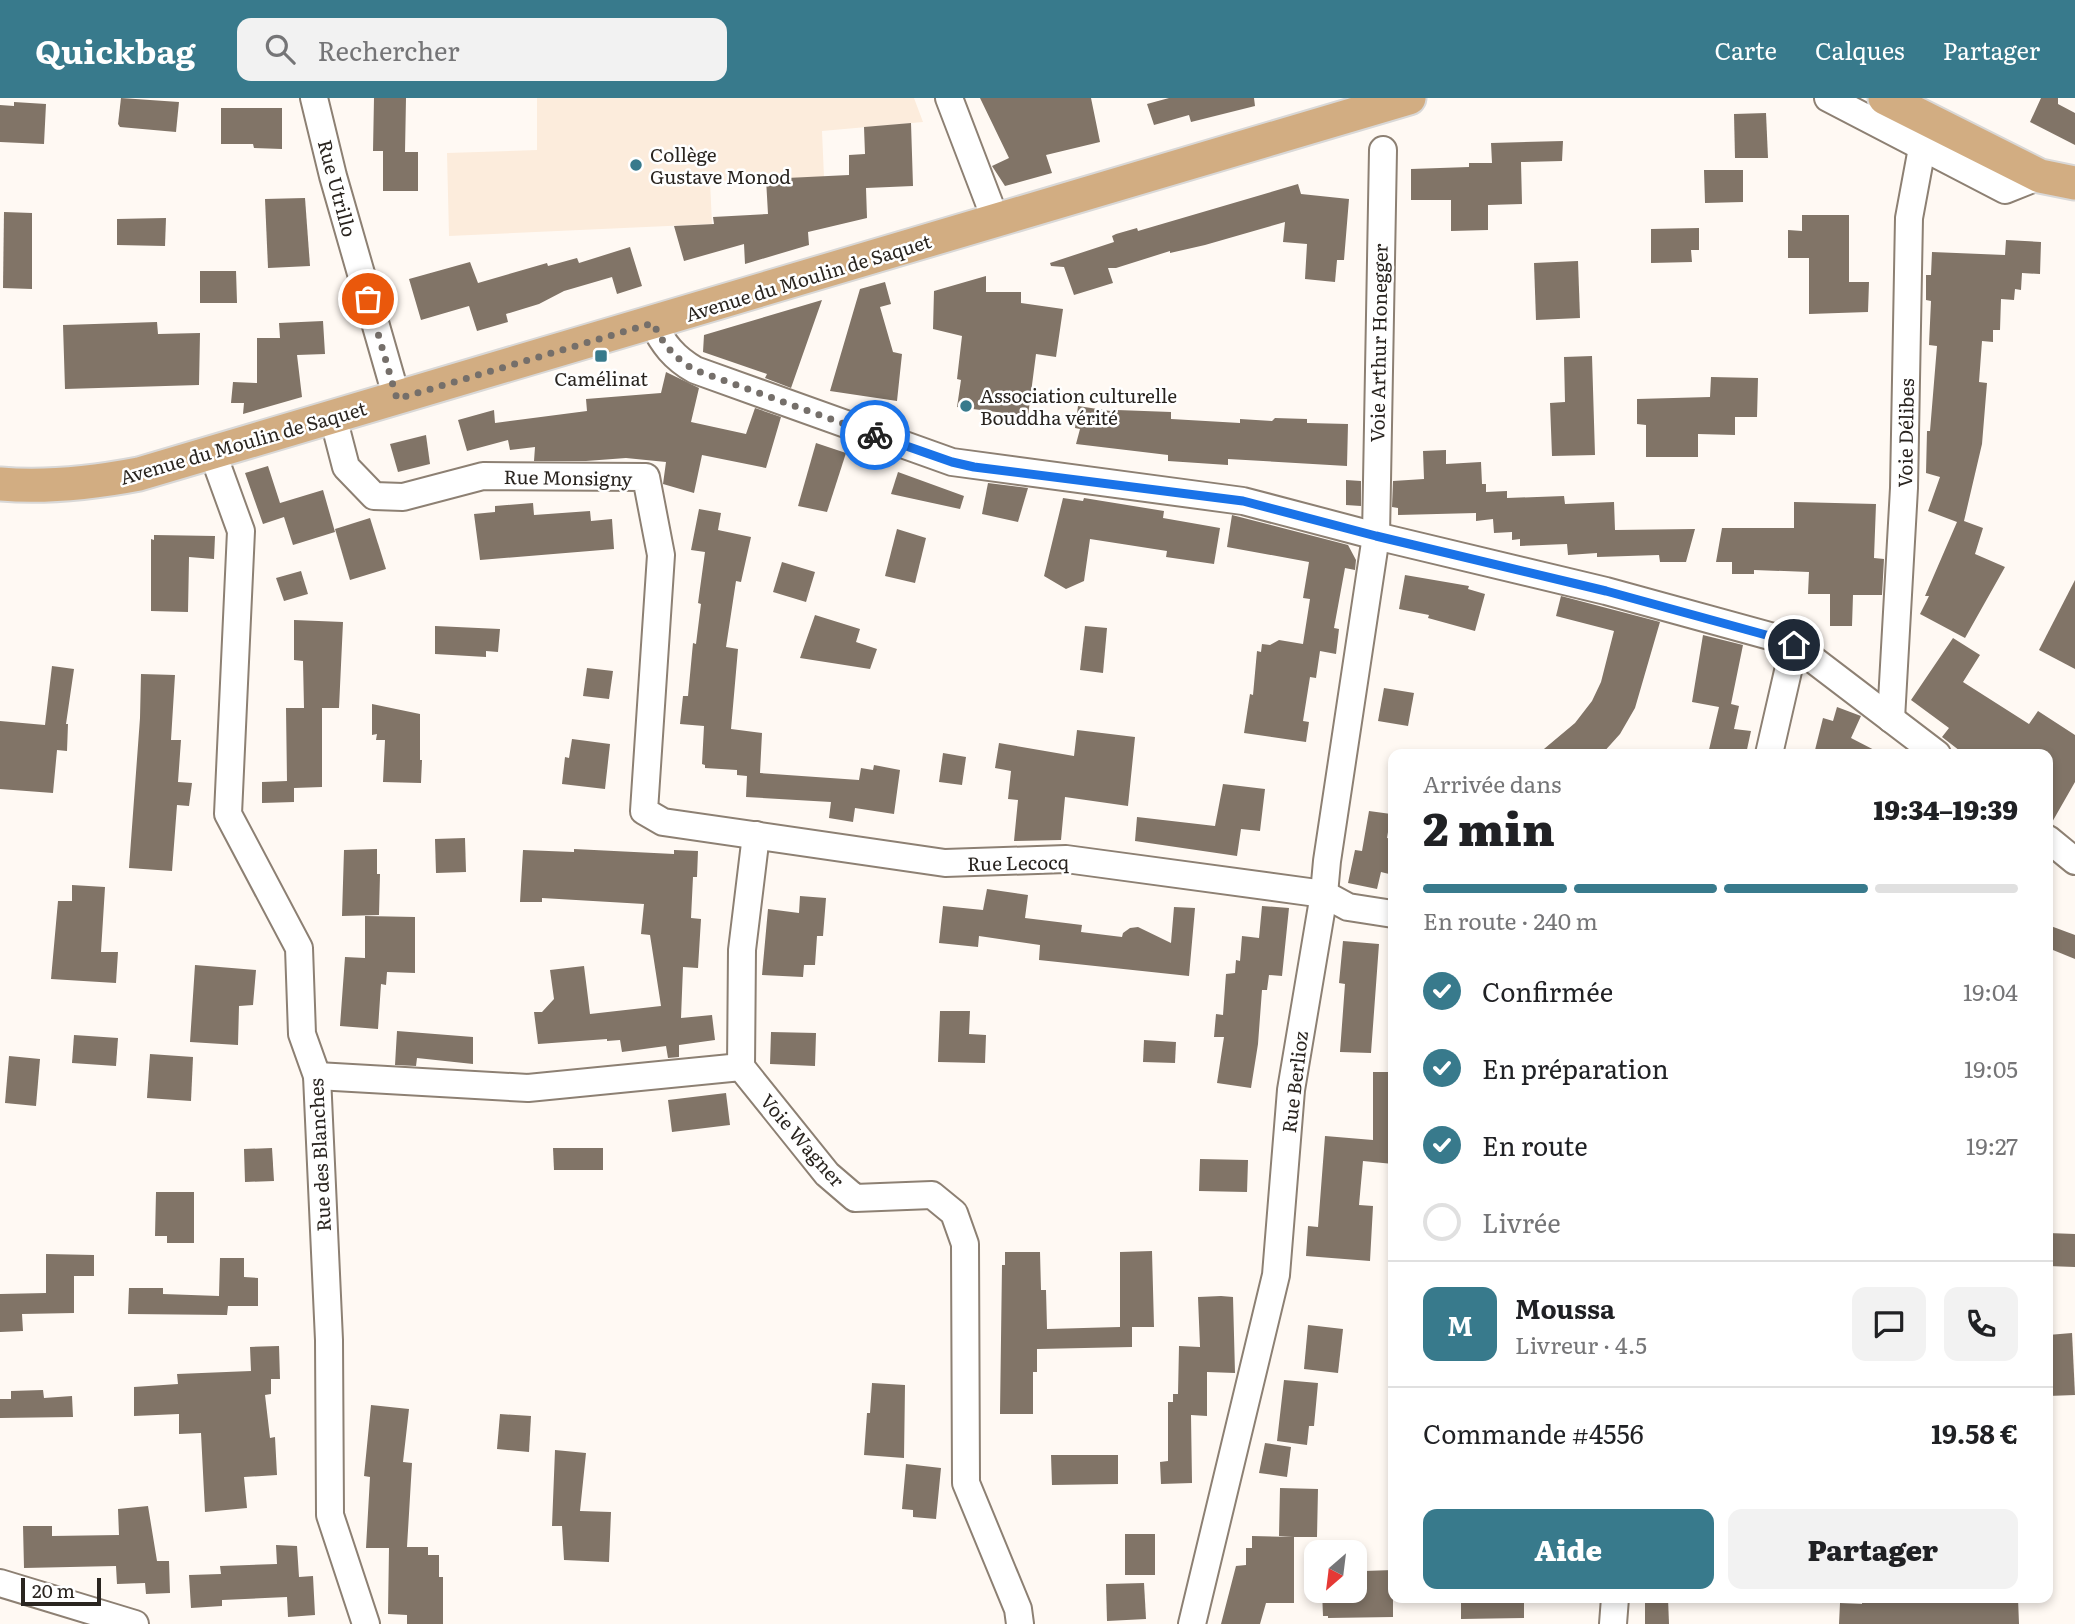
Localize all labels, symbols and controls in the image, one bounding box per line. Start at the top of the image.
search box [237,18,727,81]
text: Quickbag [35,25,195,74]
icon: search [261,30,299,68]
text: Rechercher [317,30,460,69]
text: Carte [1714,32,1777,67]
text: Calques [1815,32,1905,67]
text: Partager [1943,32,2040,67]
street label: Rue Utrillo [312,136,364,240]
place label: Collège Gustave Monod [650,140,791,190]
marker: Collège Gustave Monod [628,157,644,173]
street label: Avenue du Moulin de Saquet [682,226,935,328]
street label: Voie Arthur Honegger [1362,243,1394,443]
pin [338,269,398,329]
icon: bag [349,280,387,318]
marker: Camélinat [593,348,609,364]
place label: Camélinat [554,364,648,392]
street label: Voie Délibes [1890,378,1920,488]
place label: Association culturelle Bouddha vérité [980,381,1177,431]
street label: Avenue du Moulin de Saquet [116,393,370,491]
marker: Association culturelle Bouddha vérité [958,398,974,414]
courier [840,400,910,470]
icon: bike [856,416,894,454]
street label: Rue Monsigny [503,462,633,492]
pin [1764,615,1824,675]
icon: home [1775,626,1813,664]
text: Arrivée dans [1423,766,1561,800]
text: 19:34–19:39 [1873,789,2018,828]
text: 2 min [1423,792,1555,860]
street label: Rue Lecocq [967,847,1070,877]
text: En route · 240 m [1423,903,1598,937]
text: Confirmée [1482,971,1613,1010]
icon: check [1423,972,1461,1010]
text: 19:04 [1963,974,2018,1008]
street label: Rue Berlioz [1274,1029,1314,1135]
text: En préparation [1482,1048,1669,1087]
icon: check [1423,1049,1461,1087]
text: 19:05 [1964,1051,2018,1085]
street label: Rue des Blanches [301,1077,337,1232]
street label: Voie Wagner [754,1087,852,1193]
text: En route [1482,1125,1588,1164]
icon: check [1423,1126,1461,1164]
text: 19:27 [1966,1128,2018,1162]
text: Livrée [1482,1202,1561,1241]
button: chat [1852,1287,1926,1361]
button: phone [1944,1287,2018,1361]
text: Moussa [1515,1288,1615,1327]
text: M [1447,1305,1473,1344]
text: Livreur · 4.5 [1515,1327,1647,1361]
text: Commande #4556 [1423,1413,1644,1452]
text: 19.58 € [1931,1413,2018,1452]
button: Aide [1423,1509,1714,1589]
button: Partager [1728,1509,2018,1589]
north arrow [1304,1540,1367,1603]
map controls [1304,1540,1367,1603]
scale bar [21,1575,102,1607]
text: 20 m [32,1576,75,1604]

